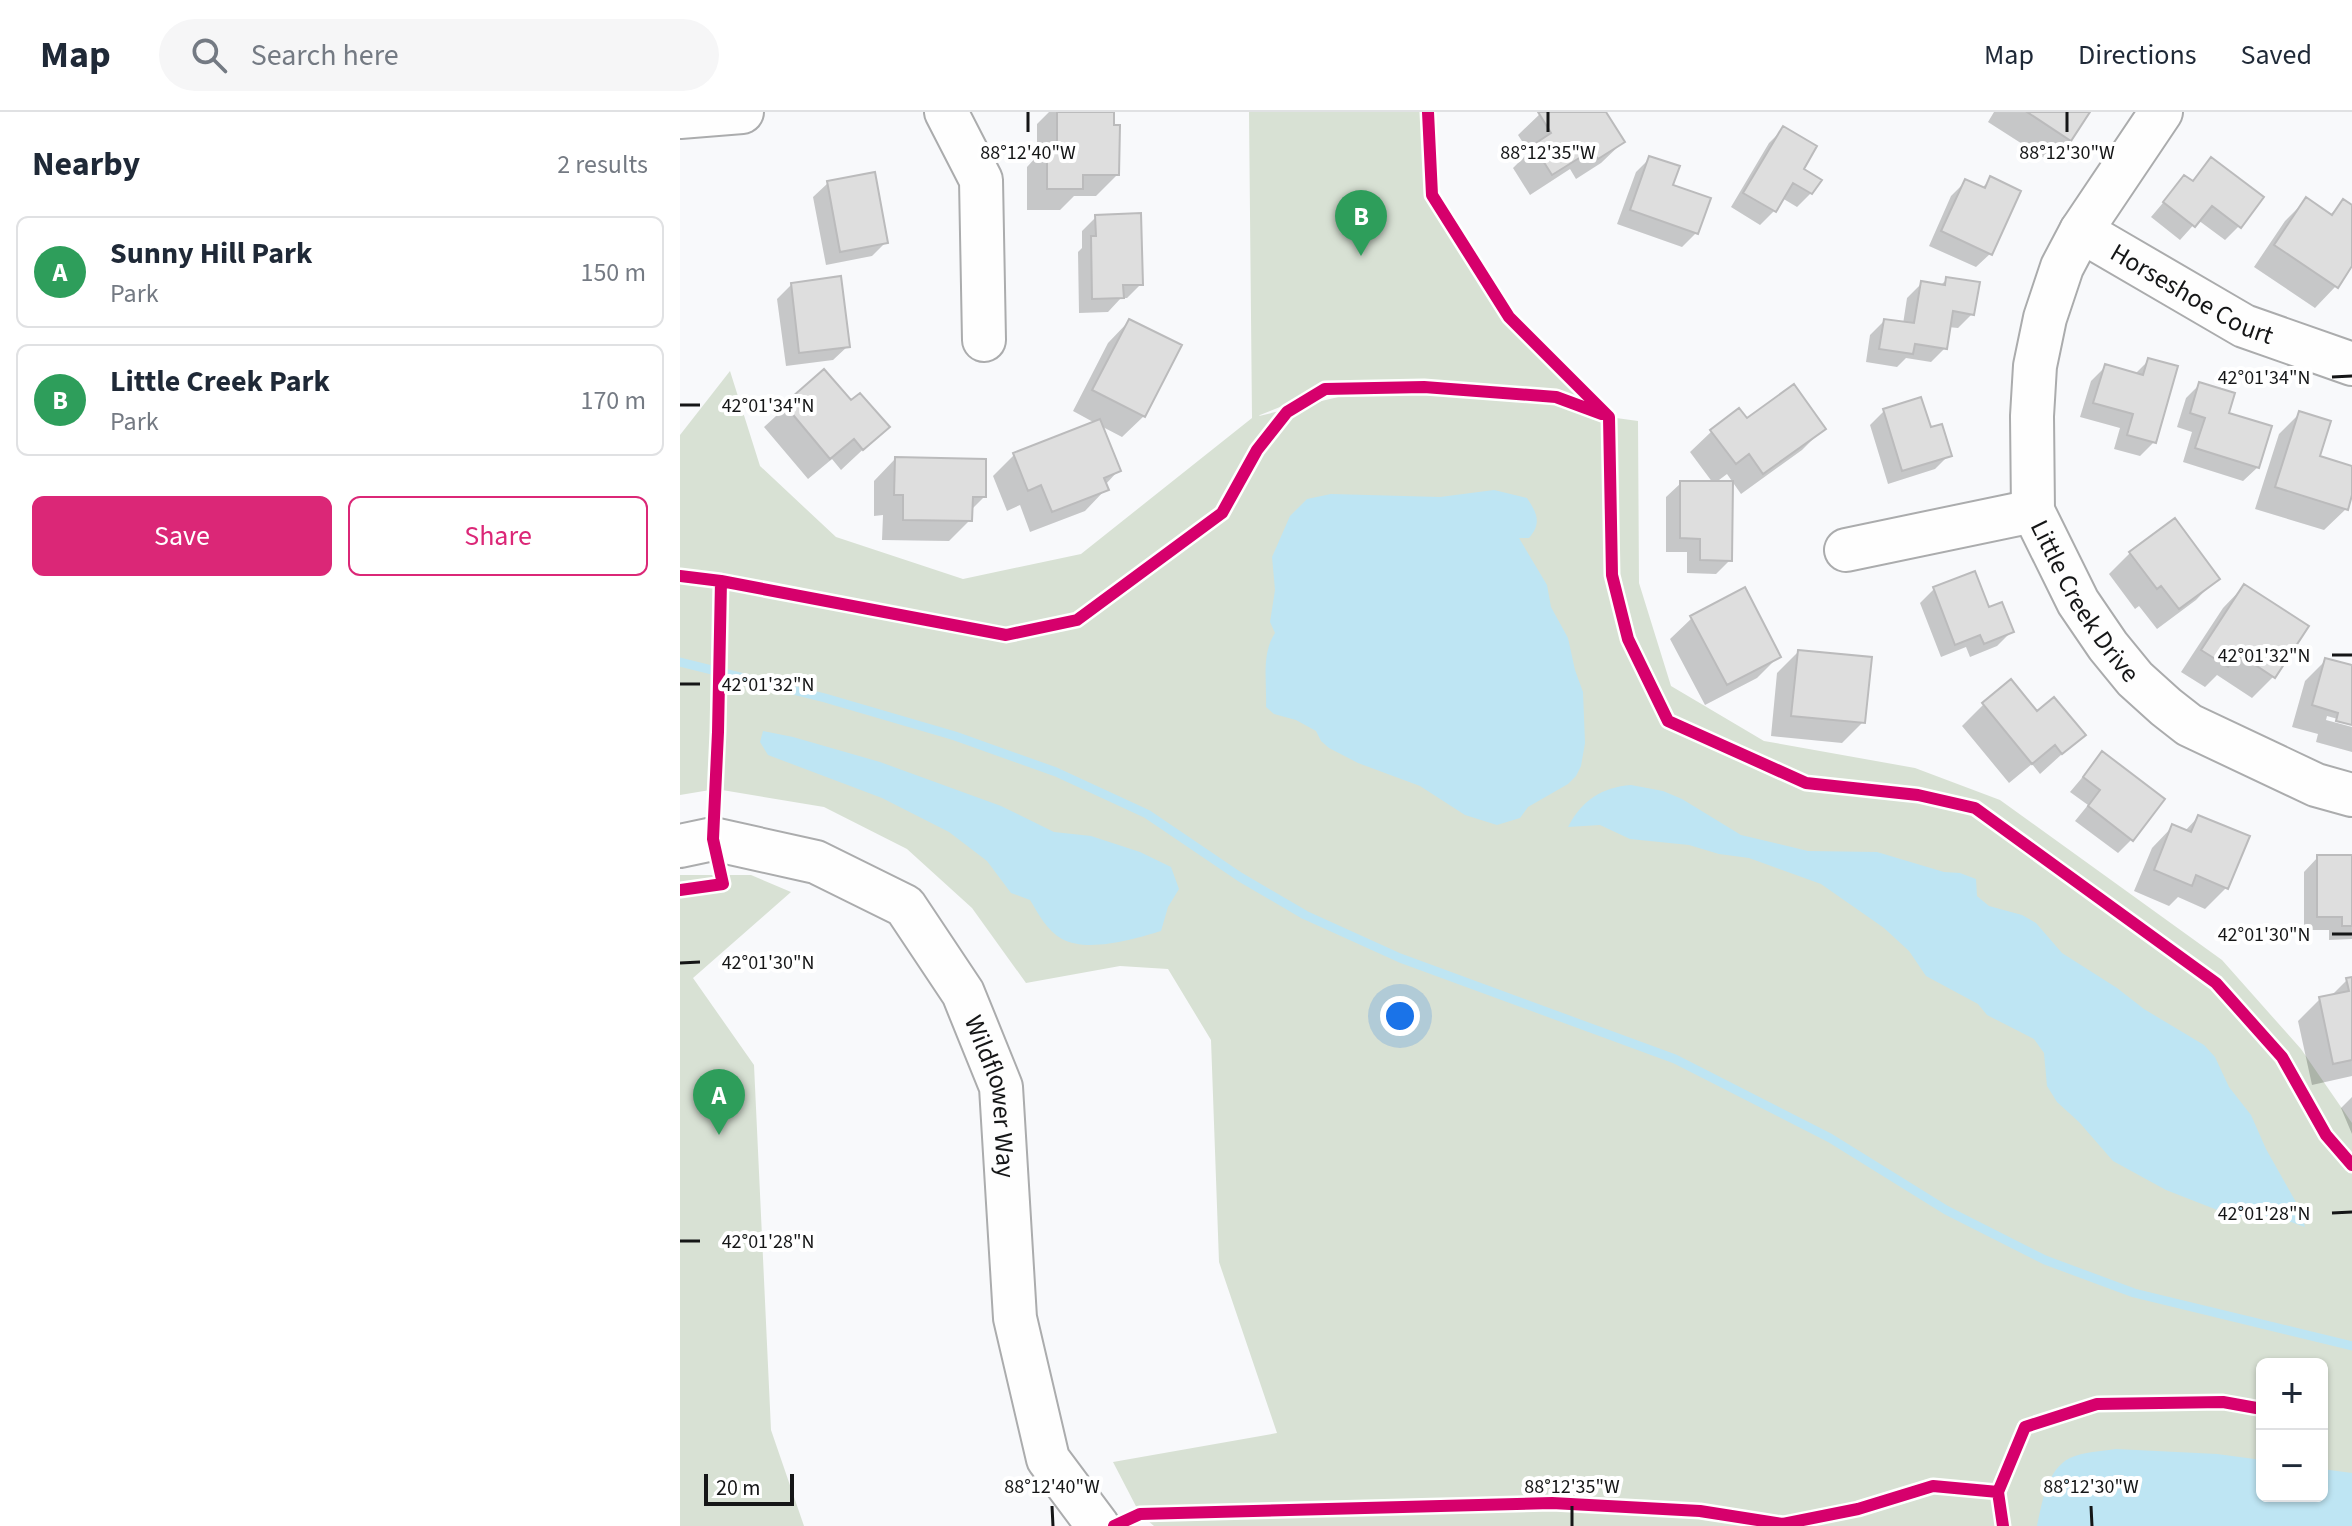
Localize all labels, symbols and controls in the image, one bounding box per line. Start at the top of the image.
search box [159,19,719,91]
text: Map [40,28,111,82]
icon: search [187,33,231,77]
text: Search here [251,34,399,77]
text: Map [1984,35,2034,75]
text: Directions [2078,35,2197,75]
text: Saved [2241,35,2312,75]
text: 88°12'40"W [980,139,1076,167]
text: 88°12'35"W [1500,139,1596,167]
text: 88°12'30"W [2019,139,2115,167]
text: Nearby [32,140,140,189]
text: 2 results [557,146,648,183]
pin: B [1335,190,1387,256]
text: Sunny Hill Park [110,232,312,275]
street label: Horseshoe Court [2104,234,2279,354]
text: A [53,254,67,291]
text: 150 m [580,254,646,291]
text: Park [110,275,159,312]
text: Little Creek Park [110,360,330,403]
text: 42°01'34"N [2218,364,2310,392]
text: B [52,382,68,419]
text: 170 m [580,382,646,419]
text: 42°01'34"N [722,392,814,420]
text: Park [110,403,159,440]
button: Save [32,496,332,576]
button: Share [348,496,648,576]
street label: Little Creek Drive [2022,513,2149,690]
text: 42°01'32"N [2218,642,2310,670]
text: 42°01'32"N [722,671,814,699]
text: 42°01'30"N [2218,921,2310,949]
text: 42°01'30"N [722,949,814,977]
your location [1380,996,1420,1036]
street label: Wildflower Way [955,1010,1025,1179]
pin: A [693,1069,745,1135]
text: 42°01'28"N [2218,1200,2310,1228]
text: 42°01'28"N [722,1228,814,1256]
map controls [2256,1358,2328,1502]
button: + [2256,1358,2328,1430]
button: − [2256,1430,2328,1502]
scale bar [704,1470,794,1506]
text: 20 m [716,1472,761,1504]
text: 88°12'40"W [1004,1473,1100,1501]
text: 88°12'35"W [1524,1473,1620,1501]
text: 88°12'30"W [2043,1473,2139,1501]

